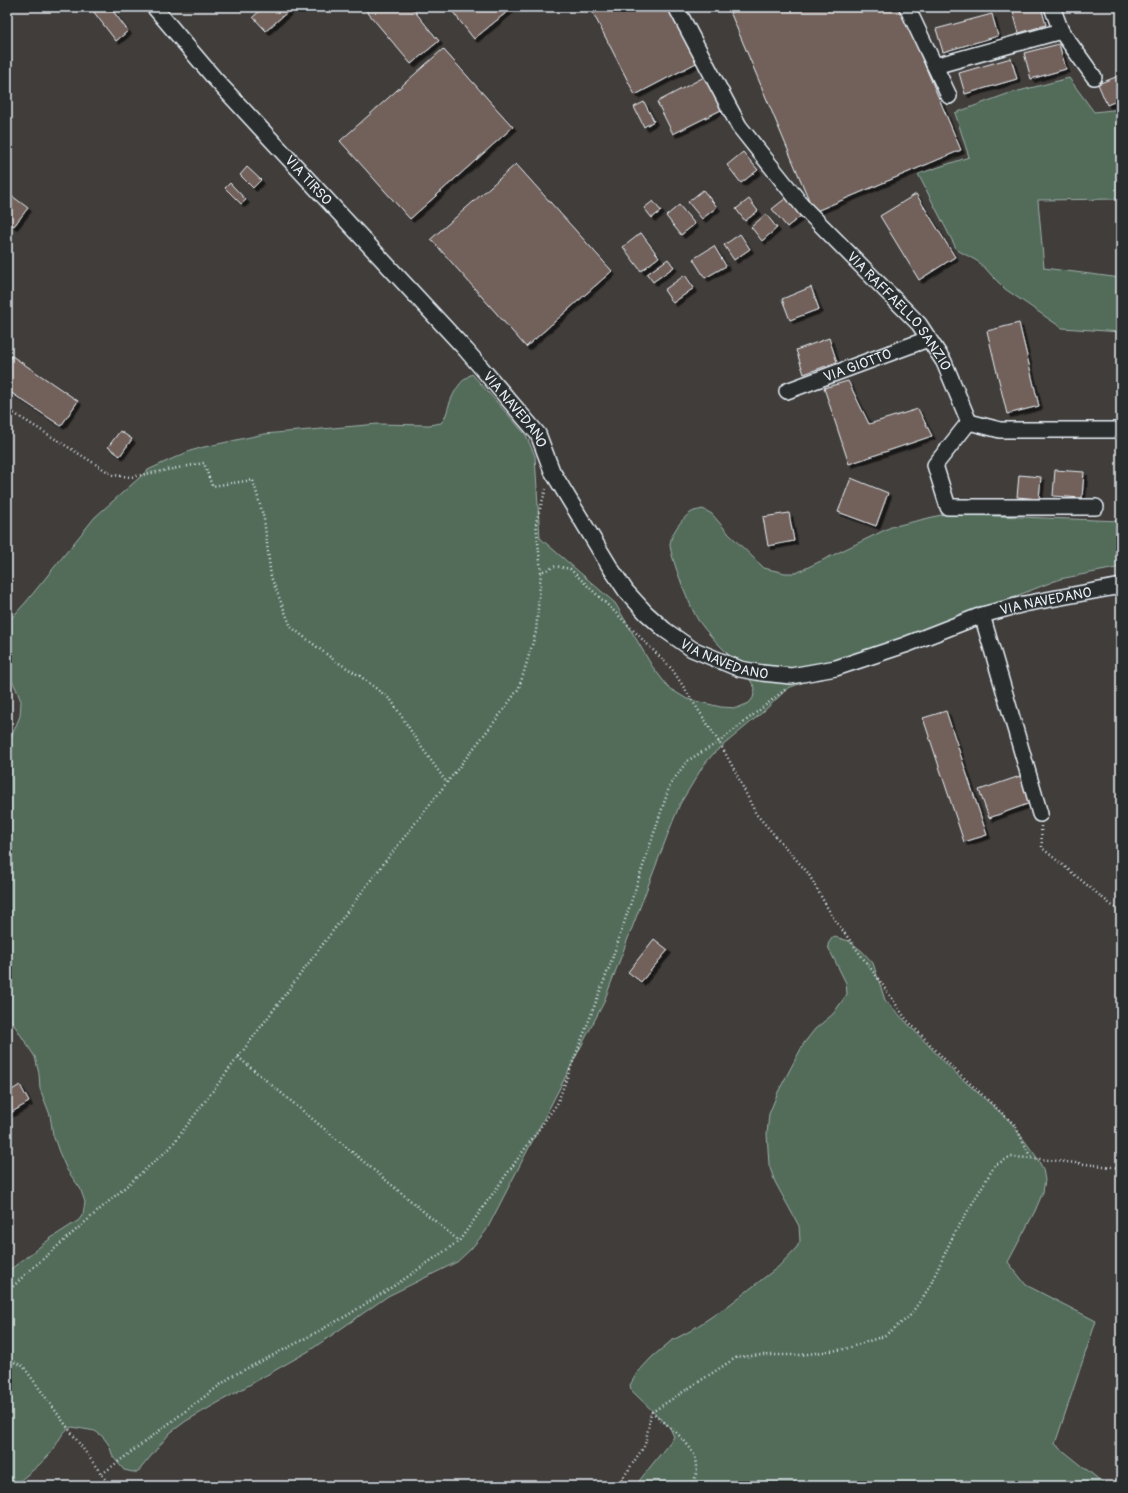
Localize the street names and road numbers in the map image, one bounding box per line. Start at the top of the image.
street label: VIA TIRSO [281,152,335,209]
street label: VIA RAFFAELLO SANZIO [843,248,954,373]
street label: VIA GIOTTO [821,345,894,386]
street label: VIA NAVEDANO [479,368,550,450]
street label: VIA NAVEDANO [998,584,1093,619]
street label: VIA NAVEDANO [676,635,769,683]

